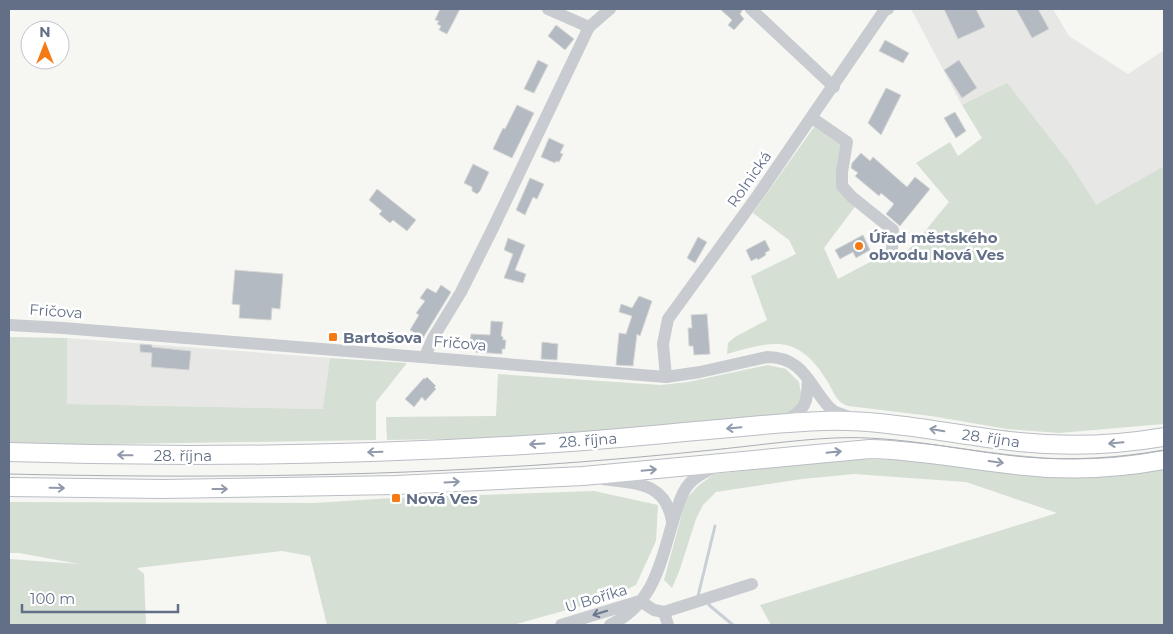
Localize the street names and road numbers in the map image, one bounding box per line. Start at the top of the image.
street label: Rolnická [723,147,775,211]
street label: Fričova [29,300,83,322]
street label: Fričova [433,331,487,355]
street label: 28. října [961,425,1021,451]
street label: 28. října [558,428,618,452]
street label: 28. října [154,446,212,465]
street label: U Boříka [563,580,629,616]

